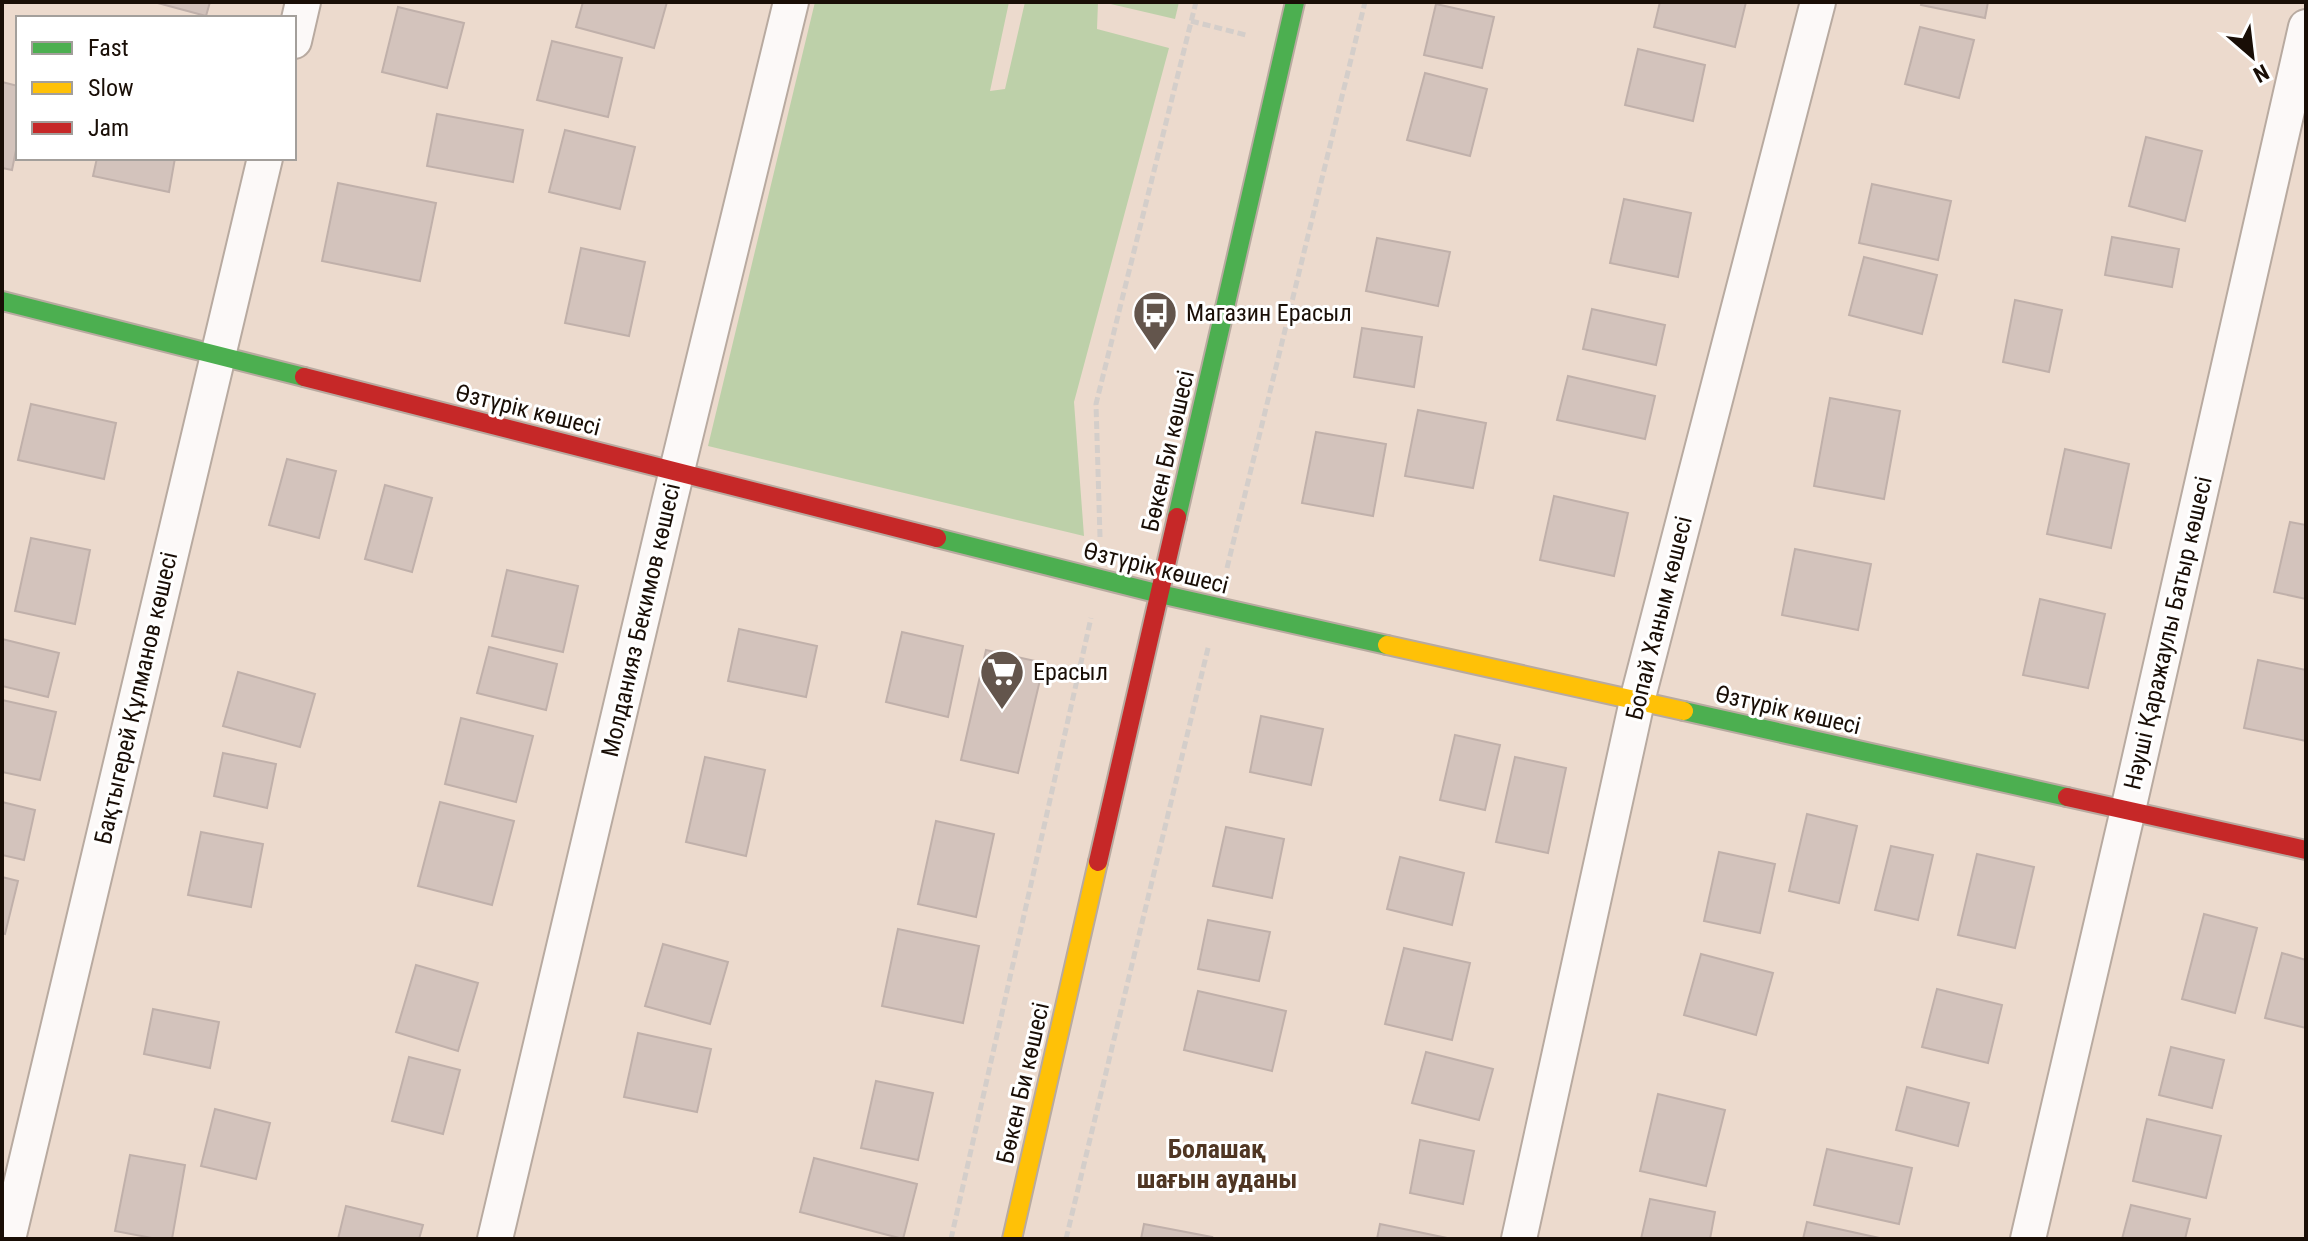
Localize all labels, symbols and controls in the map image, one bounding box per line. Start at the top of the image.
legend [16,16,296,160]
north arrow [2212,16,2292,96]
text: Fast [88,34,129,62]
text: N [2249,59,2273,87]
text: Slow [88,74,134,102]
text: Jam [88,114,129,142]
bus stop icon: Магазин Ерасыл [1131,289,1179,352]
place label: Магазин Ерасыл [1186,299,1352,327]
street label: Бөкен Би көшесі [1136,368,1200,534]
street label: Өзтүрік көшесі [453,378,603,442]
street label: Нәуші Қаражаулы Батыр көшесі [2118,474,2218,792]
street label: Молданияз Бекимов көшесі [596,480,686,760]
street label: Бопай Ханым көшесі [1620,513,1698,723]
street label: Өзтүрік көшесі [1081,536,1231,600]
street label: Бақтыгерей Құлманов көшесі [89,549,183,847]
supermarket icon: Ерасыл [978,648,1026,711]
place label: Ерасыл [1033,658,1108,686]
street label: Өзтүрік көшесі [1713,680,1863,740]
street label: Бөкен Би көшесі [991,1000,1055,1166]
district label: Болашақ шағын ауданы [1137,1134,1297,1194]

